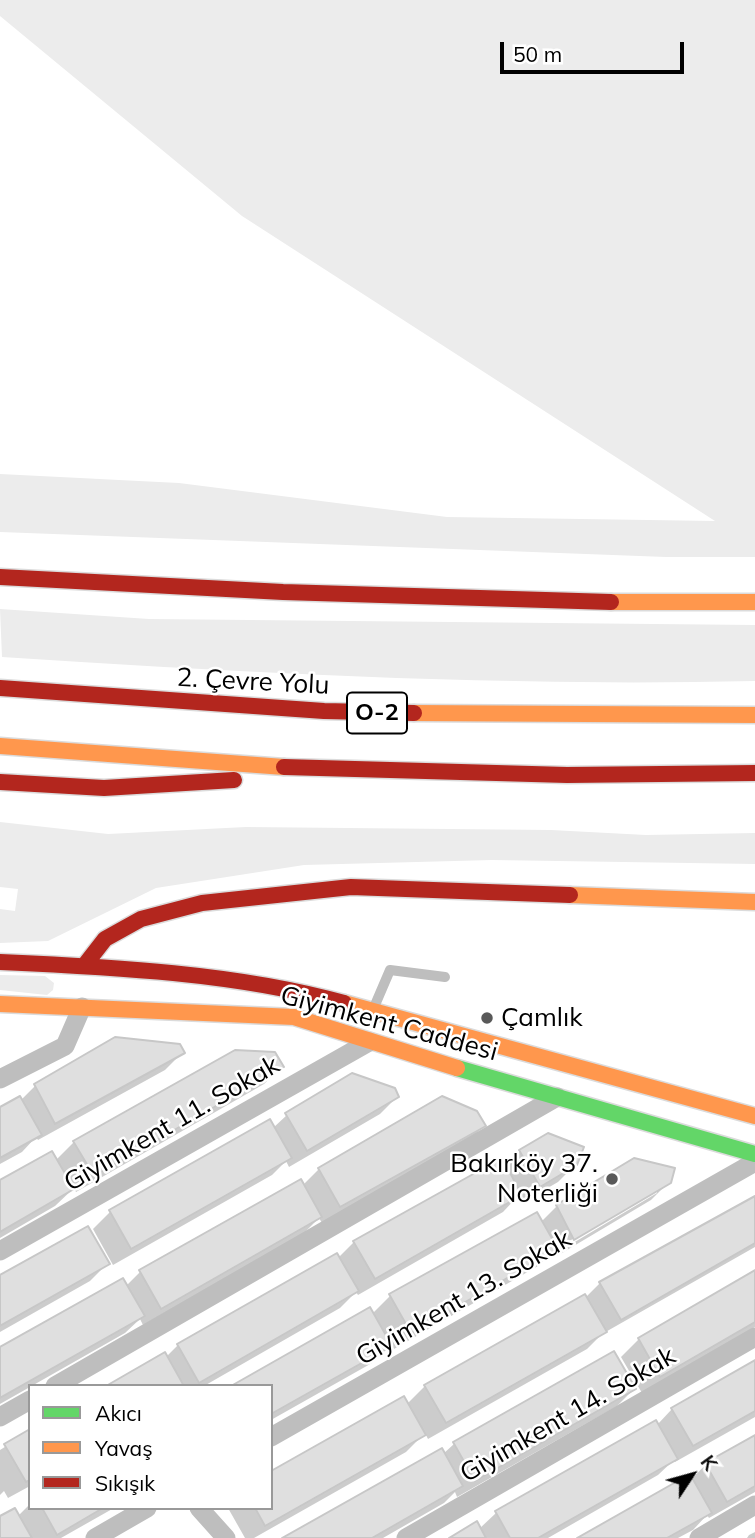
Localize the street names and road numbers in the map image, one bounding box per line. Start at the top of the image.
street label: 2. Çevre Yolu [176,662,330,702]
road number: O-2 [347,692,407,734]
street label: Giyimkent Caddesi [277,980,501,1068]
street label: Giyimkent 11. Sokak [59,1050,285,1198]
street label: Giyimkent 13. Sokak [351,1224,577,1372]
street label: Giyimkent 14. Sokak [455,1341,681,1489]

